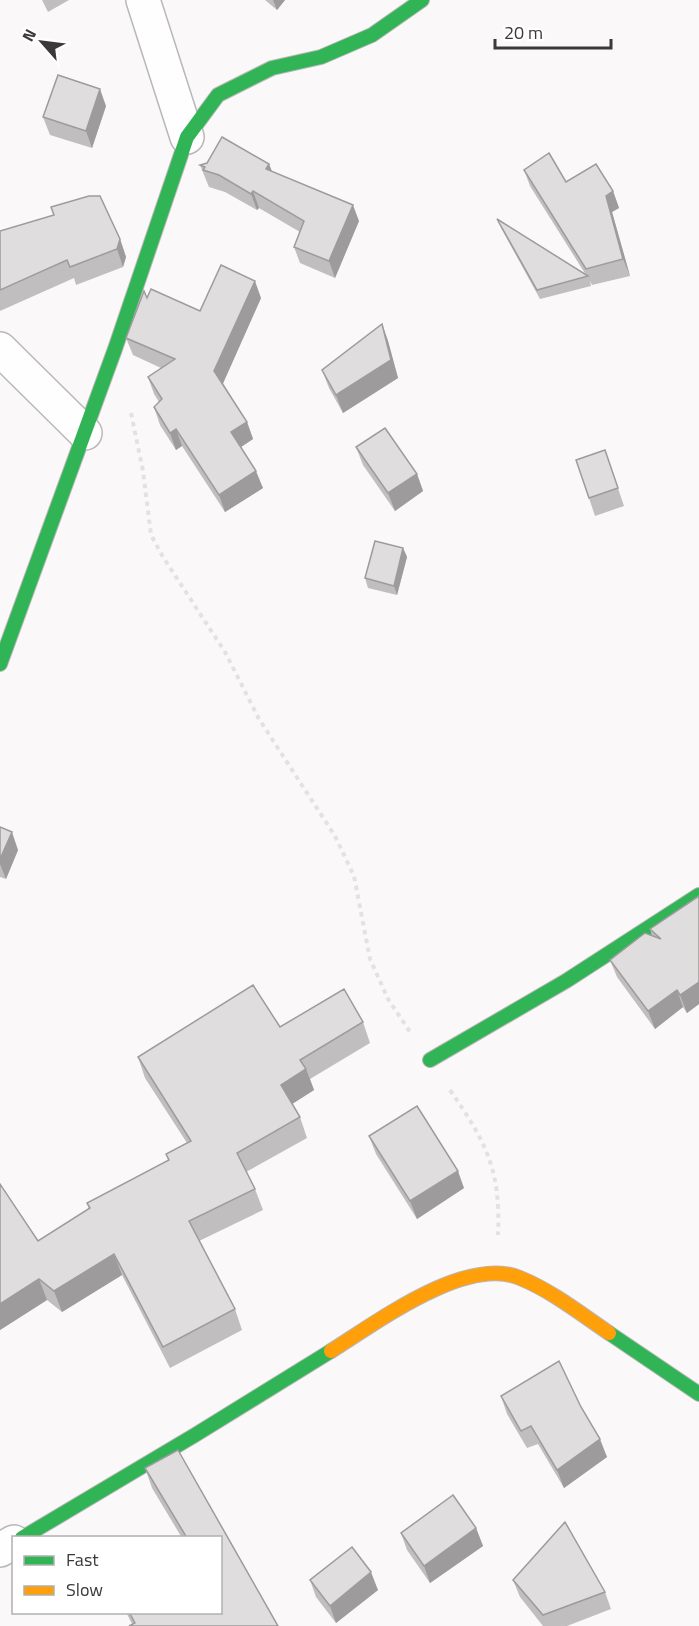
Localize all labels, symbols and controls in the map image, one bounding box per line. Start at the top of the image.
north arrow [12,12,72,72]
scale bar [495,12,610,50]
text: 20 m [504,19,543,46]
text: N [16,24,42,45]
legend [12,1536,222,1614]
text: Fast [66,1546,99,1573]
text: Slow [66,1576,103,1603]

